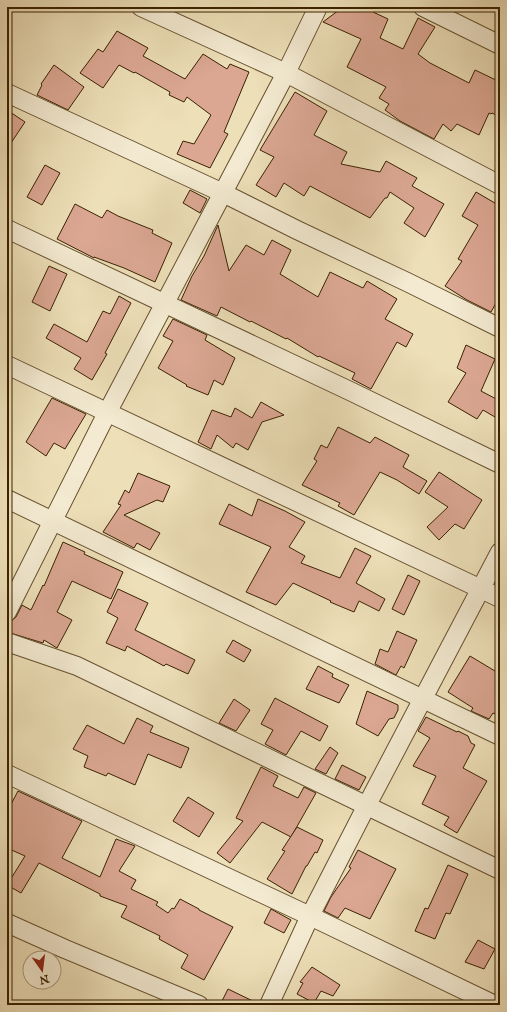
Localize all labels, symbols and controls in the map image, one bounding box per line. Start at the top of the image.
north arrow [22,950,62,990]
text: N [37,971,51,987]

